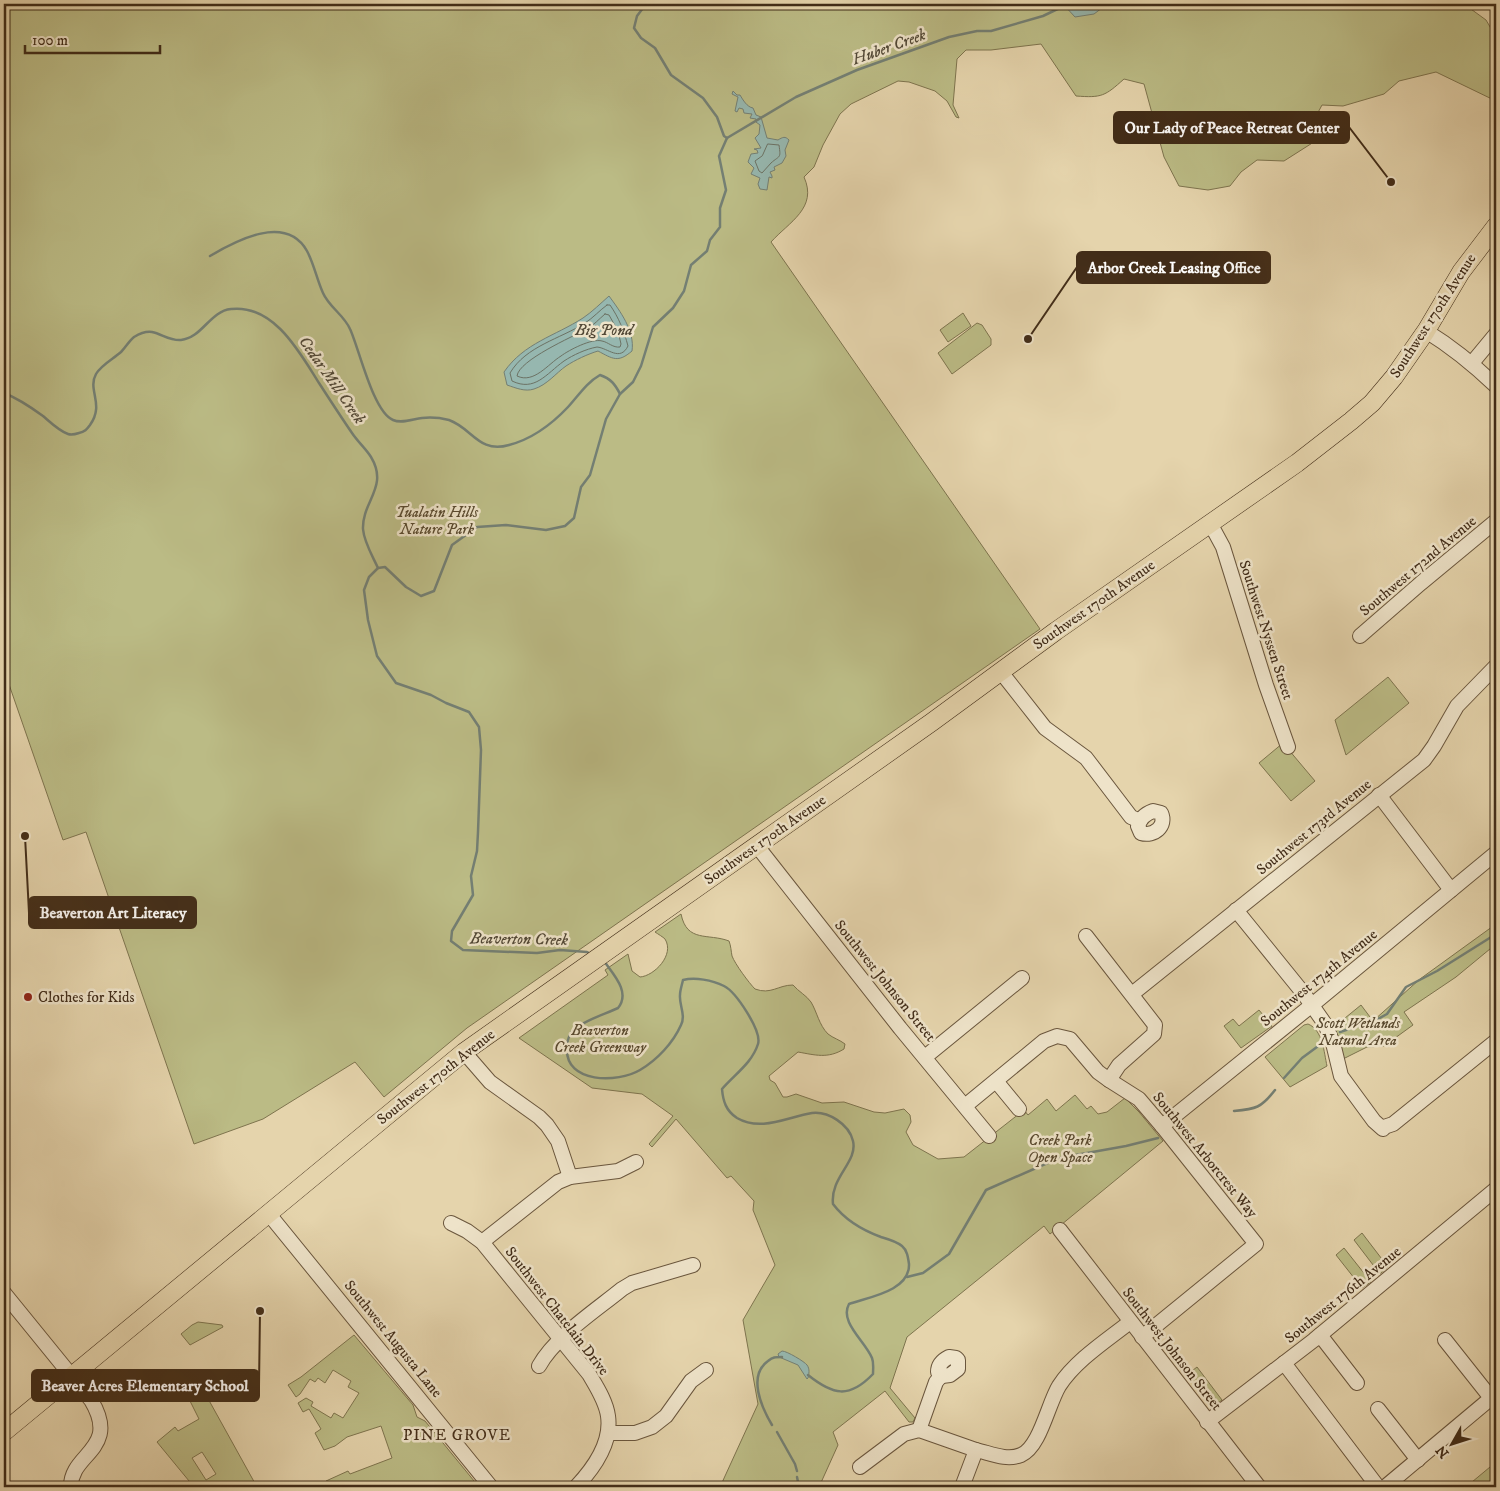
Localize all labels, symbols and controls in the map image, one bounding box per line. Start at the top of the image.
scale bar [25,22,160,54]
water label: Huber Creek [848,24,929,70]
text: 100 m [32,31,68,50]
callout: Our Lady of Peace Retreat Center [1114,112,1349,143]
text: Our Lady of Peace Retreat Center [1125,118,1340,138]
street label: Southwest 170th Avenue [1386,250,1480,382]
callout: Arbor Creek Leasing Office [1077,252,1270,283]
text: Arbor Creek Leasing Office [1086,258,1261,278]
water label: Big Pond [574,320,635,340]
water label: Cedar Mill Creek [294,332,370,428]
park label: Tualatin Hills Nature Park [396,503,479,539]
street label: Southwest 172nd Avenue [1356,512,1480,620]
street label: Southwest 170th Avenue [1029,556,1159,654]
street label: Southwest Nyssen Street [1234,558,1298,702]
street label: Southwest 173rd Avenue [1253,775,1375,879]
street label: Southwest 170th Avenue [700,791,830,889]
callout: Beaverton Art Literacy [29,897,196,928]
text: Beaverton Art Literacy [39,903,187,923]
street label: Southwest Johnson Street [830,916,940,1046]
street label: Southwest 174th Avenue [1257,925,1381,1031]
water label: Beaverton Creek [469,928,568,950]
place label: Clothes for Kids [38,988,134,1007]
marker: Clothes for Kids [22,991,34,1003]
park label: Scott Wetlands Natural Area [1315,1014,1400,1050]
park label: Beaverton Creek Greenway [554,1021,647,1057]
street label: Southwest 170th Avenue [373,1025,499,1129]
street label: Southwest Arborcrest Way [1148,1088,1262,1222]
park label: Creek Park Open Space [1028,1131,1093,1167]
street label: Southwest 176th Avenue [1281,1242,1405,1348]
street label: Southwest Chatelain Drive [501,1243,613,1379]
street label: Southwest Augusta Lane [340,1276,446,1402]
street label: Southwest Johnson Street [1118,1284,1226,1415]
callout: Beaver Acres Elementary School [32,1370,259,1401]
text: Beaver Acres Elementary School [41,1376,250,1396]
north arrow [1428,1418,1478,1468]
district label: PINE GROVE [403,1425,511,1445]
text: N [1432,1441,1453,1462]

